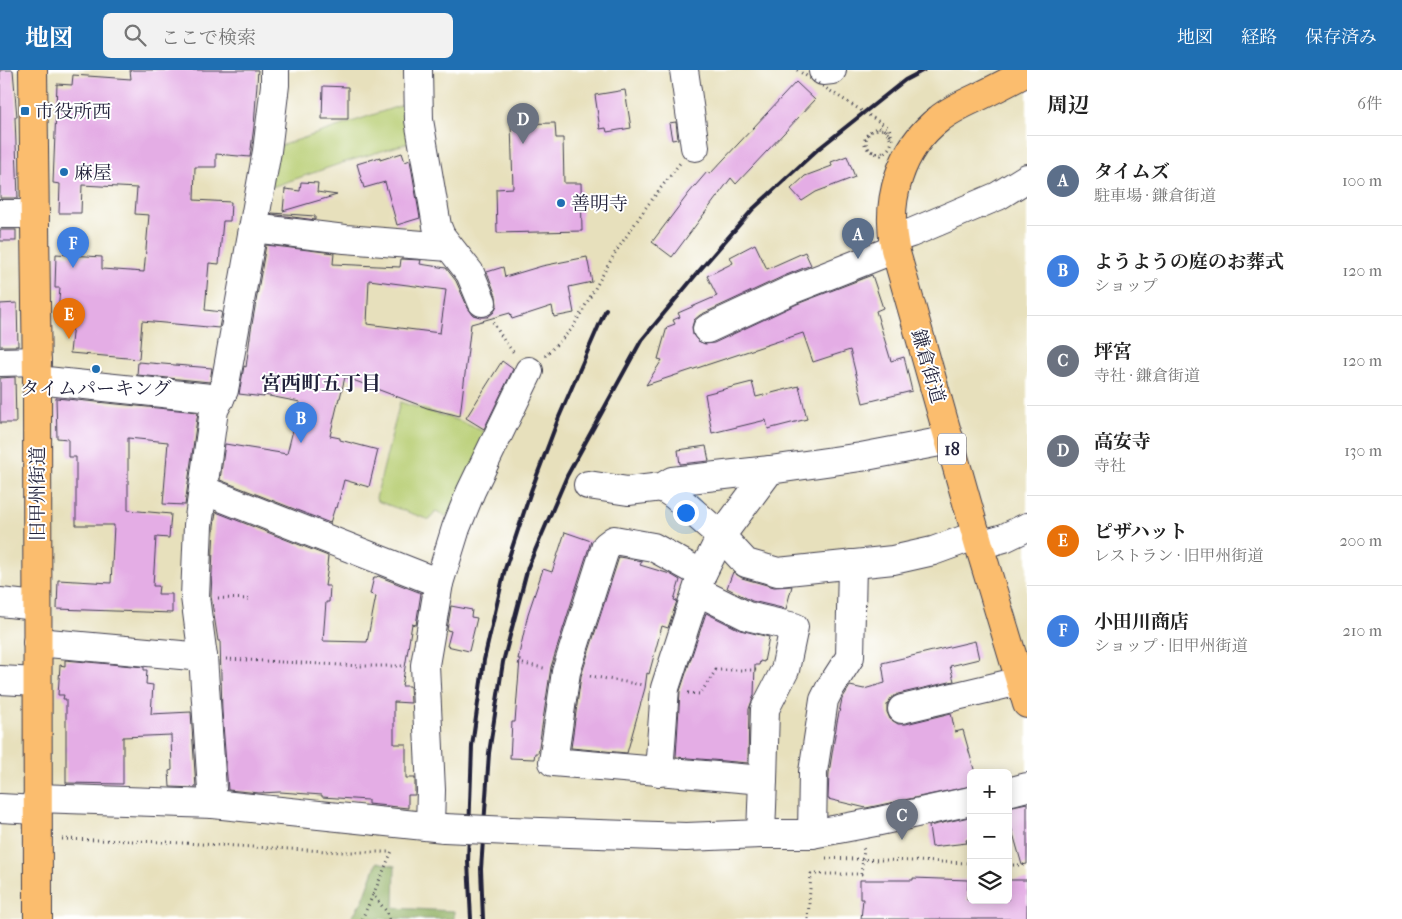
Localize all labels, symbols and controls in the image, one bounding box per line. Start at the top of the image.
search box [103,13,453,58]
icon: search [121,21,149,49]
text: 地図 [25,24,73,52]
text: ここで検索 [161,27,256,49]
text: 地図 [1177,27,1213,48]
text: 経路 [1241,27,1277,48]
text: 保存済み [1305,27,1377,48]
text: 周辺 [1047,93,1089,117]
text: 6件 [1357,94,1382,113]
place label: 市役所西 [35,101,111,123]
pin: D [507,103,539,144]
marker: 市役所西 [19,105,31,117]
text: タイムズ [1094,161,1170,183]
place label: 麻屋 [74,162,112,184]
marker: 麻屋 [58,166,70,178]
text: A [1058,171,1068,190]
text: 100 m [1342,171,1382,190]
text: 駐車場 · 鎌倉街道 [1094,186,1216,205]
place label: 善明寺 [571,193,628,215]
marker: 善明寺 [555,197,567,209]
pin: A [842,218,874,259]
pin: F [57,227,89,268]
text: ようようの庭のお葬式 [1094,251,1284,273]
text: B [1058,261,1068,280]
text: 120 m [1343,261,1382,280]
text: ショップ [1094,276,1158,295]
pin: E [53,298,85,339]
street label: 鎌倉街道 [907,327,949,406]
text: 坪宮 [1094,341,1132,363]
text: C [1058,351,1068,370]
text: 120 m [1343,351,1382,370]
marker: タイムパーキング [90,363,102,375]
text: 寺社 · 鎌倉街道 [1094,366,1200,385]
district label: 宮西町五丁目 [261,372,381,395]
place label: タイムパーキング [20,378,172,400]
pin: B [285,402,317,443]
text: 高安寺 [1094,431,1151,453]
road number: 18 [938,434,966,464]
text: D [1057,441,1069,460]
text: 130 m [1344,441,1382,460]
street label: 旧甲州街道 [27,446,49,542]
text: 寺社 [1094,456,1126,475]
your location [673,500,699,526]
text: ピザハット [1094,521,1188,543]
text: E [1058,531,1068,550]
text: 200 m [1339,531,1382,550]
text: レストラン · 旧甲州街道 [1094,546,1264,565]
text: 小田川商店 [1094,611,1189,633]
text: F [1059,621,1067,640]
text: 210 m [1343,621,1382,640]
text: ショップ · 旧甲州街道 [1094,636,1248,655]
map controls [967,769,1012,904]
button: + [967,769,1012,814]
pin: C [886,799,918,840]
button: − [967,814,1012,859]
button: layers [967,859,1012,904]

